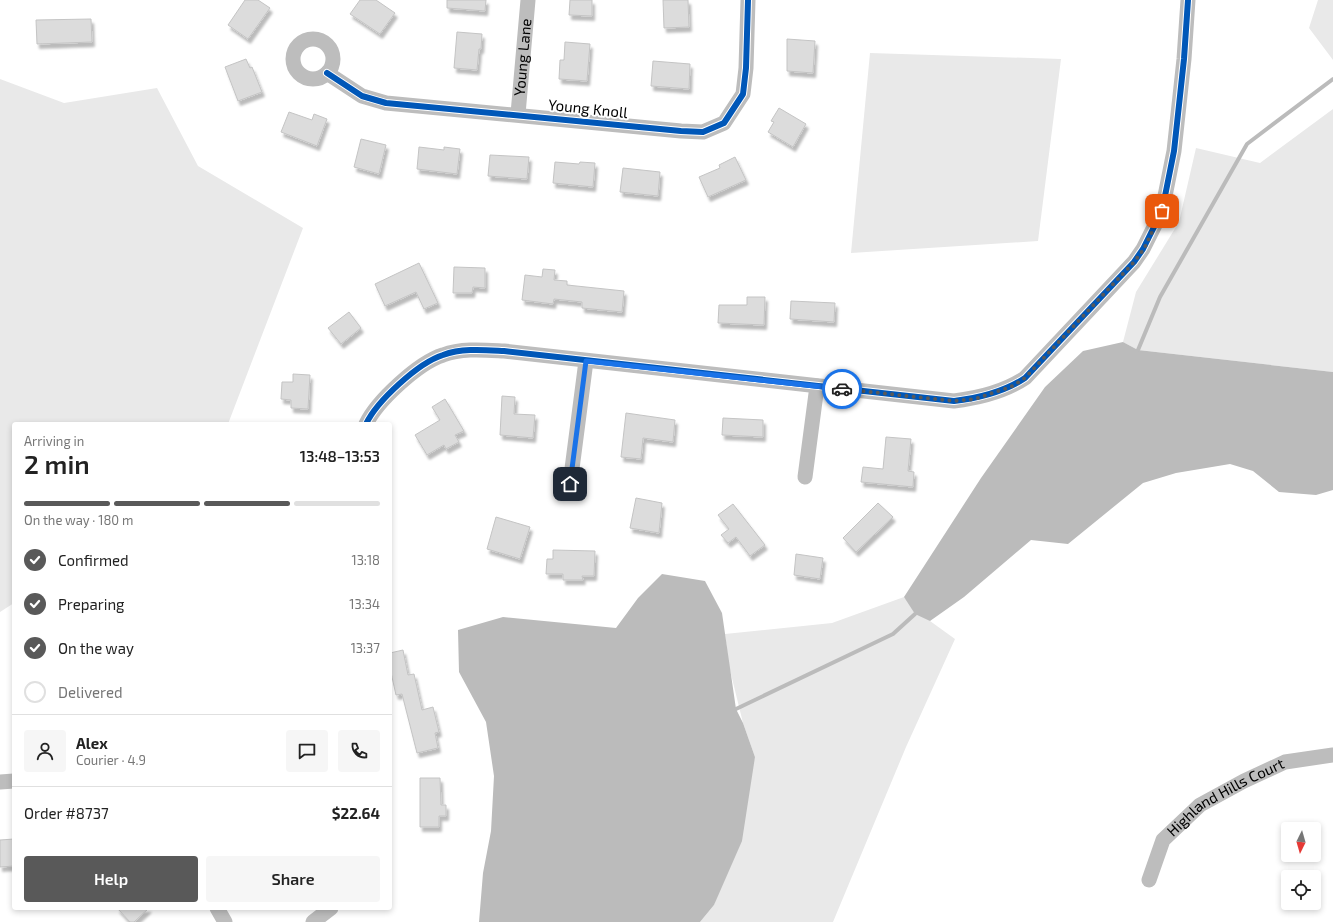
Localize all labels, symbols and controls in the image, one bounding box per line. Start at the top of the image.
street label: Young Lane [510,18,534,97]
street label: Young Knoll [547,95,629,121]
pin [1145,194,1179,228]
icon: bag [1151,200,1173,222]
courier [822,369,862,409]
icon: car [831,378,853,400]
text: Arriving in [24,433,84,449]
text: 13:48–13:53 [300,447,380,465]
text: 2 min [24,448,90,479]
pin [553,467,587,501]
icon: home [559,473,581,495]
text: On the way · 180 m [24,512,134,528]
icon: check [24,549,46,571]
text: Confirmed [58,551,129,569]
text: 13:18 [351,552,380,568]
icon: check [24,593,46,615]
text: Preparing [58,595,124,613]
text: 13:34 [349,596,380,612]
icon: check [24,637,46,659]
text: On the way [58,639,134,657]
text: 13:37 [351,640,380,656]
text: Delivered [58,683,123,701]
button: person [24,730,66,772]
button: chat [286,730,328,772]
button: phone [338,730,380,772]
text: Alex [76,734,108,752]
text: Courier · 4.9 [76,752,146,768]
street label: Highland Hills Court [1163,754,1287,840]
text: Order #8737 [24,804,109,822]
text: $22.64 [332,804,380,822]
north arrow [1281,822,1321,862]
map controls [1281,822,1321,910]
button: Help [24,856,198,902]
button: Share [206,856,380,902]
button: locate [1281,870,1321,910]

